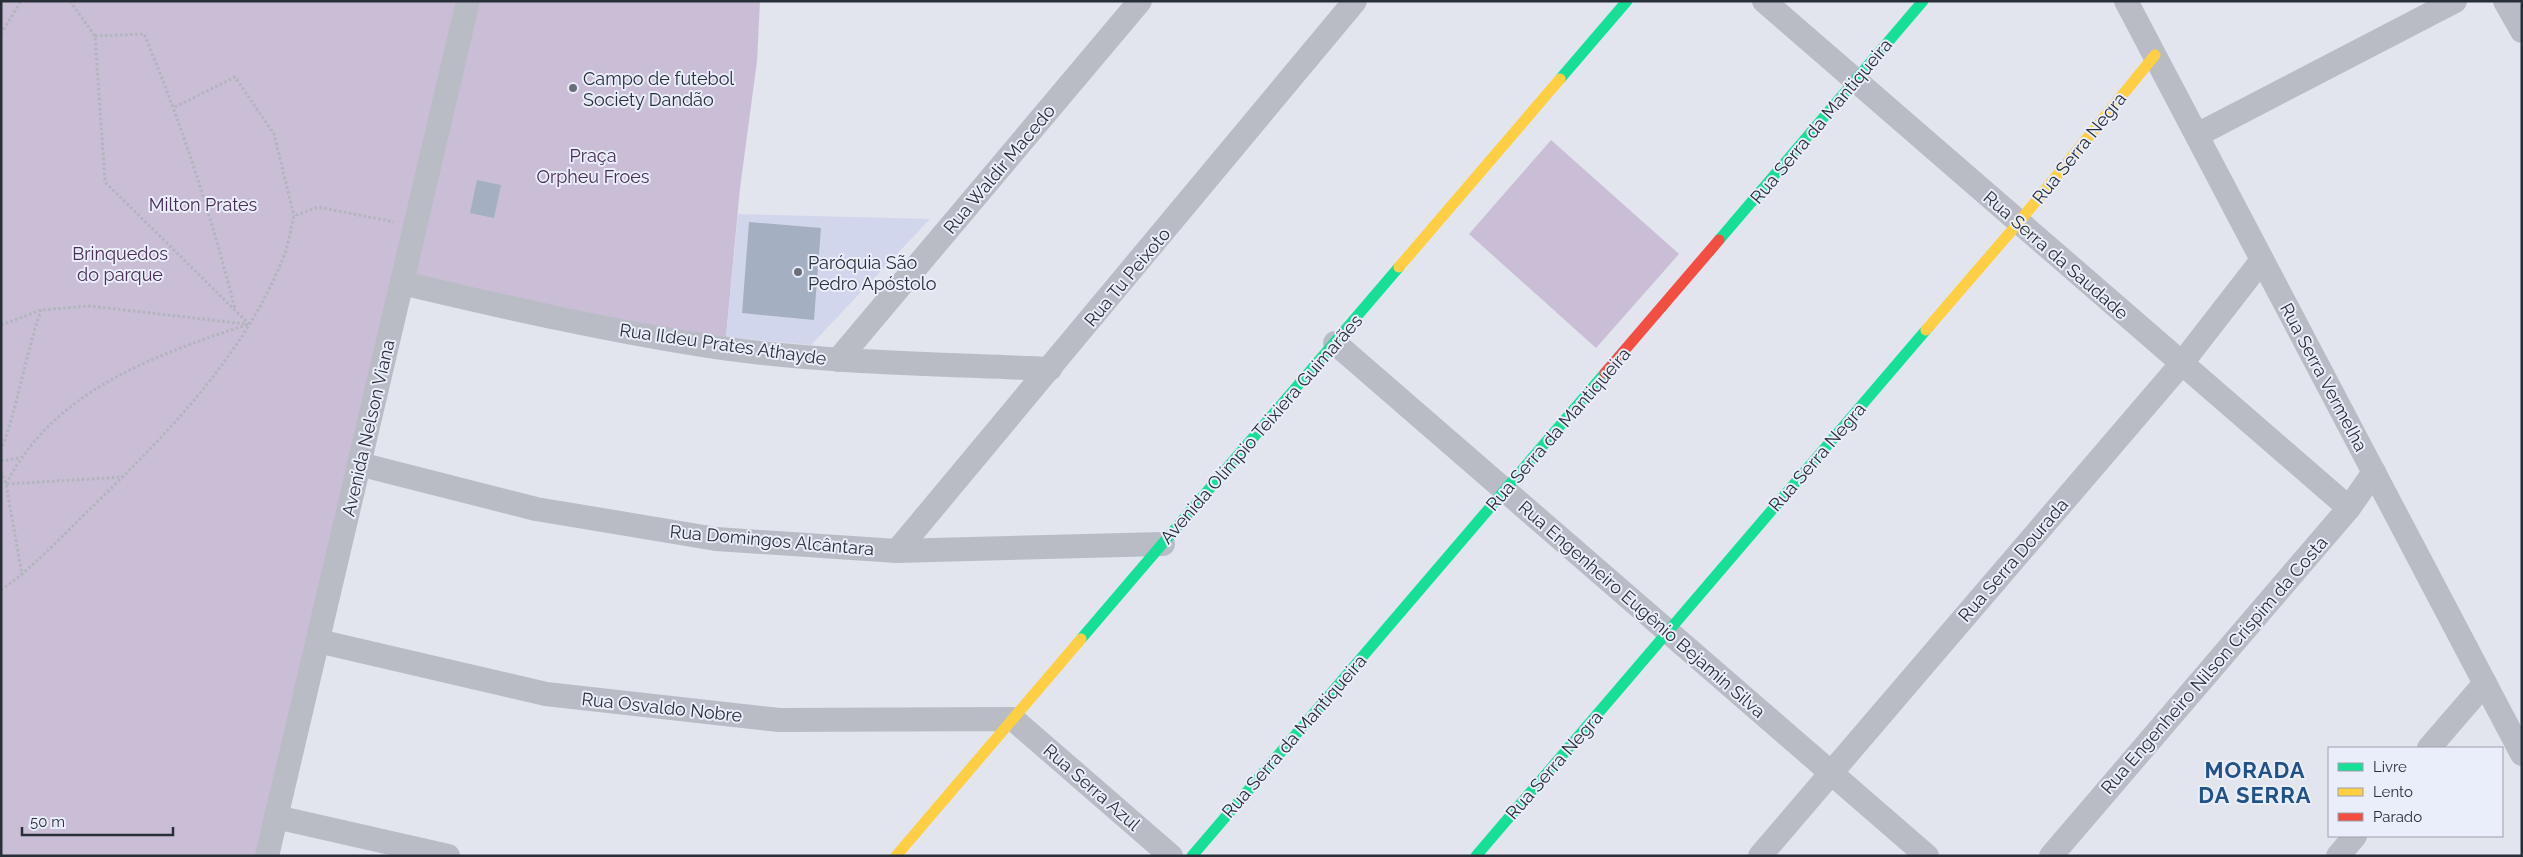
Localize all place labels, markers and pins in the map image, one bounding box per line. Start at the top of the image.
place label: Campo de futebol Society Dandão [583,68,734,110]
marker: Campo de futebol Society Dandão [567,82,579,94]
place label: Paróquia São Pedro Apóstolo [808,252,937,294]
marker: Paróquia São Pedro Apóstolo [792,266,804,278]

